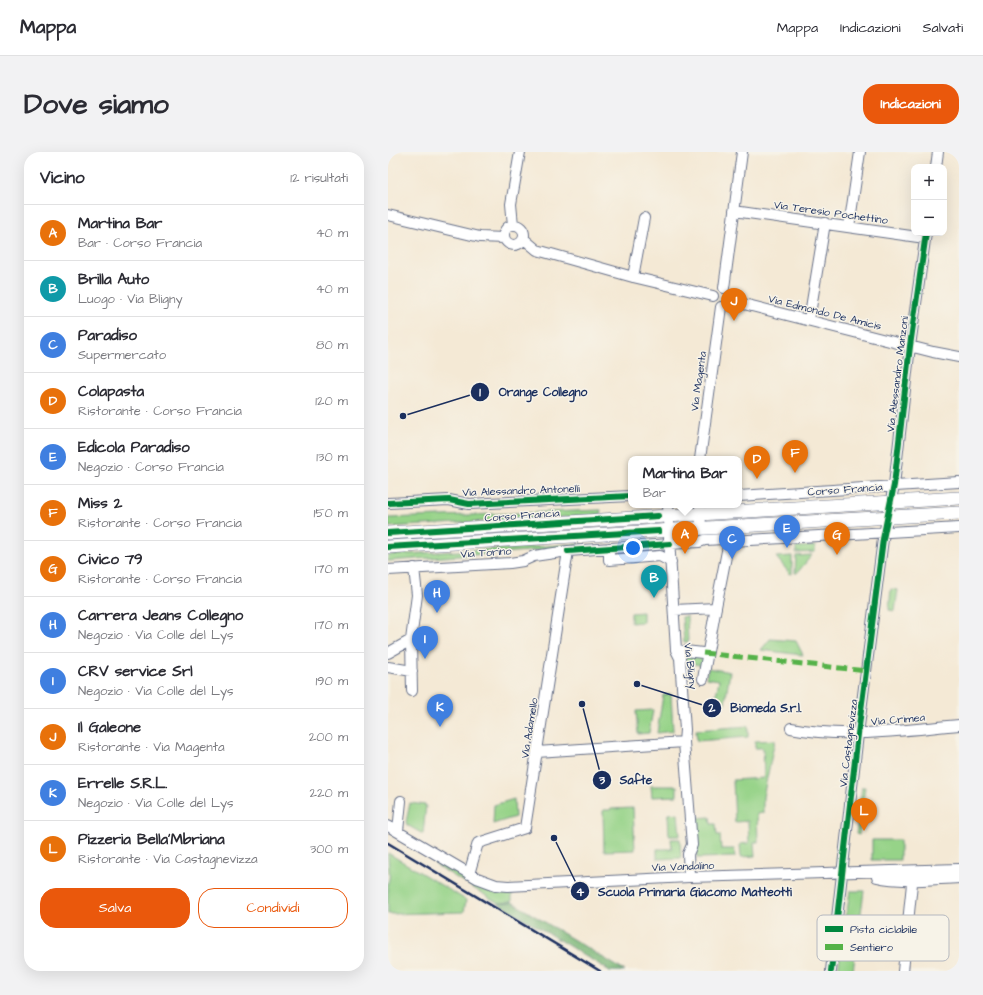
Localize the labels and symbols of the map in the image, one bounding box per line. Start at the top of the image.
street label: Via Teresio Pochettino [773,197,890,228]
pin: J [721,288,747,321]
street label: Via Edmondo De Amicis [767,291,883,334]
street label: Via Alessandro Manzoni [883,315,912,433]
street label: Via Magenta [687,350,711,412]
callout: Orange Collegno [470,380,595,404]
text: 1 [479,384,481,401]
text: Orange Collegno [499,384,588,403]
pin: F [782,440,808,473]
pin: D [744,446,770,479]
street label: Corso Francia [807,479,883,500]
street label: Via Alessandro Antonelli [462,481,580,500]
street label: Corso Francia [484,505,560,526]
pin: E [774,515,800,548]
pin: A [672,521,698,554]
pin: G [824,522,850,555]
pin: C [719,526,745,559]
your location [623,538,643,558]
street label: Via Torino [460,543,513,562]
pin: B [641,565,667,598]
pin: H [424,580,450,613]
pin: I [412,626,438,659]
street label: Via Bligny [679,642,701,690]
pin: K [427,694,453,727]
street label: Via Adamello [517,696,542,759]
callout: Biomeda S.r.l. [702,696,809,720]
street label: Via Castagnevizza [836,698,862,788]
text: 2 [708,700,716,717]
text: Biomeda S.r.l. [730,700,802,717]
street label: Via Crimea [870,710,926,729]
callout: Safte [592,768,660,792]
text: 3 [598,772,606,789]
text: Safte [619,772,653,789]
pin: L [851,798,877,831]
street label: Via Vandalino [651,858,716,875]
callout: Scuola Primaria Giacomo Matteotti [570,879,800,903]
text: 4 [576,884,585,901]
text: Scuola Primaria Giacomo Matteotti [597,884,792,901]
legend [817,915,949,961]
text: Pista ciclabile [850,922,917,937]
text: Sentiero [850,940,894,955]

